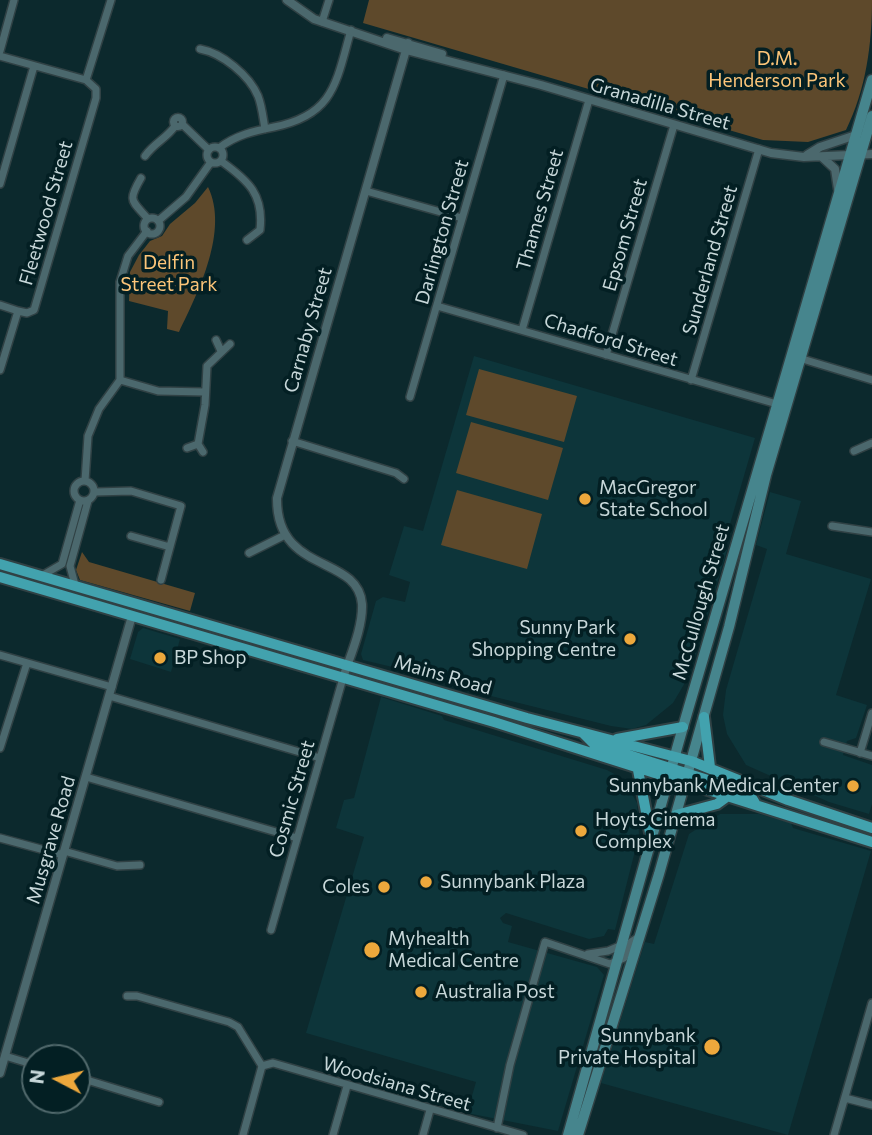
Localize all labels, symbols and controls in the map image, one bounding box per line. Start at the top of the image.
park label: D.M. Henderson Park [708,48,846,92]
street label: Granadilla Street [587,73,733,135]
street label: Fleetwood Street [14,138,78,288]
street label: Thames Street [512,146,568,274]
street label: Darlington Street [410,157,474,307]
street label: Epsom Street [598,176,652,294]
street label: Sunderland Street [678,182,742,338]
park label: Delfin Street Park [120,252,218,296]
street label: Carnaby Street [279,265,337,395]
street label: Chadford Street [541,309,681,371]
place label: MacGregor State School [599,477,708,521]
marker: MacGregor State School [577,491,593,507]
street label: McCullough Street [668,521,734,683]
place label: Sunny Park Shopping Centre [471,617,616,661]
marker: Sunny Park Shopping Centre [622,631,638,647]
place label: BP Shop [174,647,246,669]
marker: BP Shop [152,650,168,666]
street label: Mains Road [392,650,494,700]
street label: Cosmic Street [264,738,320,860]
street label: Musgrave Road [22,773,80,907]
place label: Sunnybank Medical Center [609,775,839,797]
marker: Sunnybank Medical Center [845,778,861,794]
place label: Hoyts Cinema Complex [595,809,715,853]
marker: Hoyts Cinema Complex [573,823,589,839]
place label: Sunnybank Plaza [440,871,585,893]
marker: Sunnybank Plaza [418,874,434,890]
place label: Coles [322,876,370,898]
marker: Coles [376,879,392,895]
place label: Myhealth Medical Centre [388,928,519,972]
marker: Myhealth Medical Centre [362,940,382,960]
place label: Australia Post [435,981,555,1003]
marker: Australia Post [413,984,429,1000]
place label: Sunnybank Private Hospital [558,1025,696,1069]
marker: Sunnybank Private Hospital [702,1037,722,1057]
north arrow [21,1044,91,1114]
street label: Woodsiana Street [320,1052,474,1116]
text: N [24,1068,49,1085]

